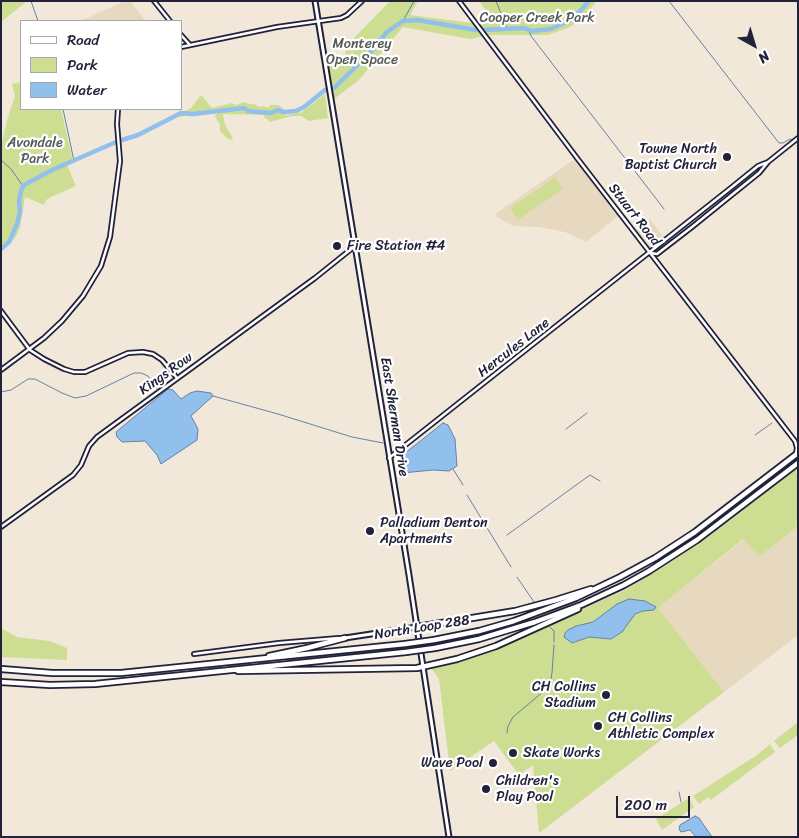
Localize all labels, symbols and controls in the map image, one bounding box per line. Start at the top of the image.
park label: Cooper Creek Park [479,10,595,26]
legend [20,20,182,110]
north arrow [729,20,779,70]
text: Road [67,27,99,53]
park label: Monterey Open Space [326,36,398,68]
text: N [752,44,775,70]
text: Park [67,52,98,78]
text: Water [67,77,107,103]
park label: Avondale Park [7,135,63,168]
place label: Towne North Baptist Church [625,141,717,174]
marker: Towne North Baptist Church [721,151,733,163]
street label: Stuart Road [604,180,664,250]
place label: Fire Station #4 [347,238,445,254]
marker: Fire Station #4 [331,240,343,252]
street label: Hercules Lane [475,315,553,381]
street label: Kings Row [136,349,196,399]
street label: East Sherman Drive [376,356,412,478]
place label: Palladium Denton Apartments [380,515,488,548]
marker: Palladium Denton Apartments [364,525,376,537]
street label: North Loop 288 [373,612,471,644]
place label: CH Collins Stadium [532,679,596,712]
marker: CH Collins Stadium [600,689,612,701]
place label: CH Collins Athletic Complex [608,710,715,742]
marker: CH Collins Athletic Complex [592,720,604,732]
place label: Skate Works [523,745,600,761]
marker: Skate Works [507,747,519,759]
place label: Wave Pool [421,755,483,771]
marker: Wave Pool [487,757,499,769]
place label: Children's Play Pool [496,773,559,806]
marker: Children's Play Pool [480,783,492,795]
scale bar [619,786,693,818]
text: 200 m [624,792,667,818]

